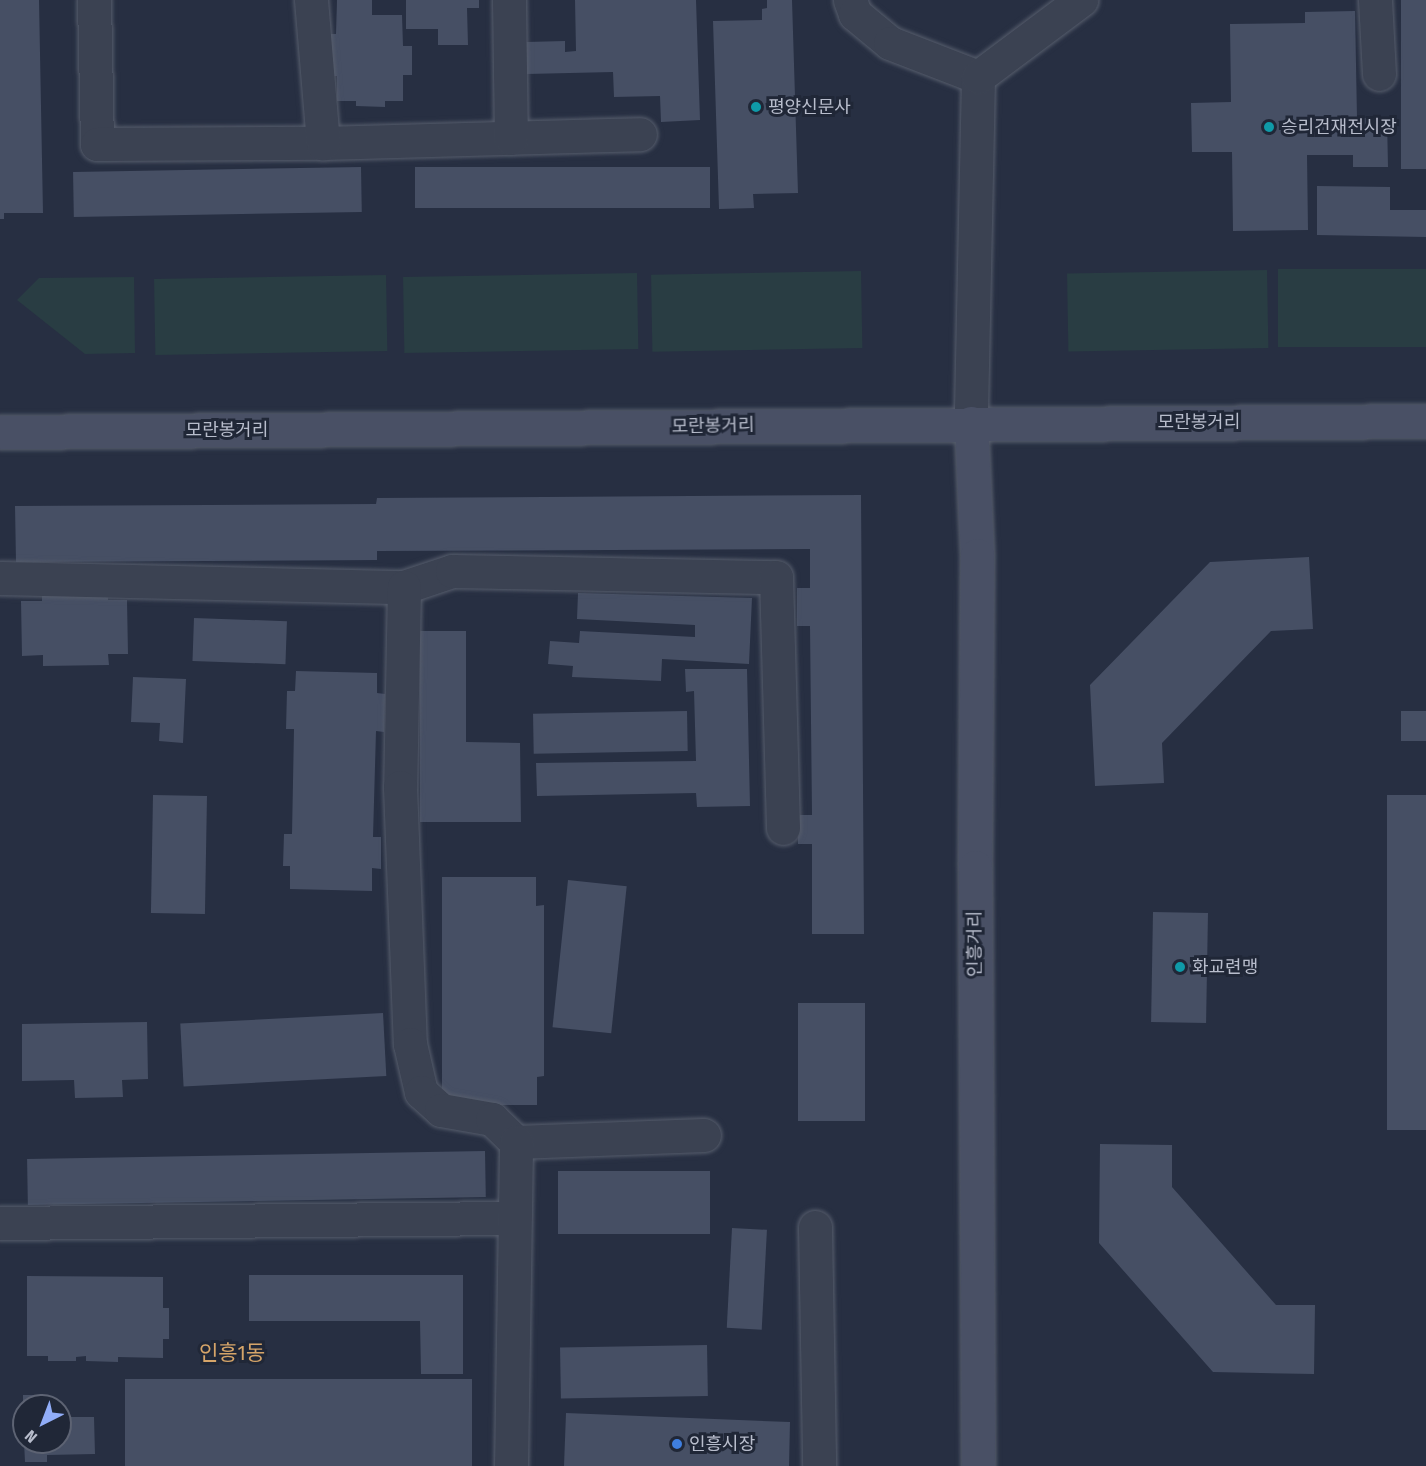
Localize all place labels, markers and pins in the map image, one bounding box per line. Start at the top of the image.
place label: 평양신문사 [768,96,851,118]
marker: 평양신문사 [749,100,763,114]
place label: 승리건재전시장 [1281,116,1397,138]
marker: 승리건재전시장 [1262,120,1276,134]
place label: 화교련맹 [1192,956,1258,978]
marker: 화교련맹 [1173,960,1187,974]
place label: 인흥시장 [689,1433,755,1455]
marker: 인흥시장 [670,1437,684,1451]

